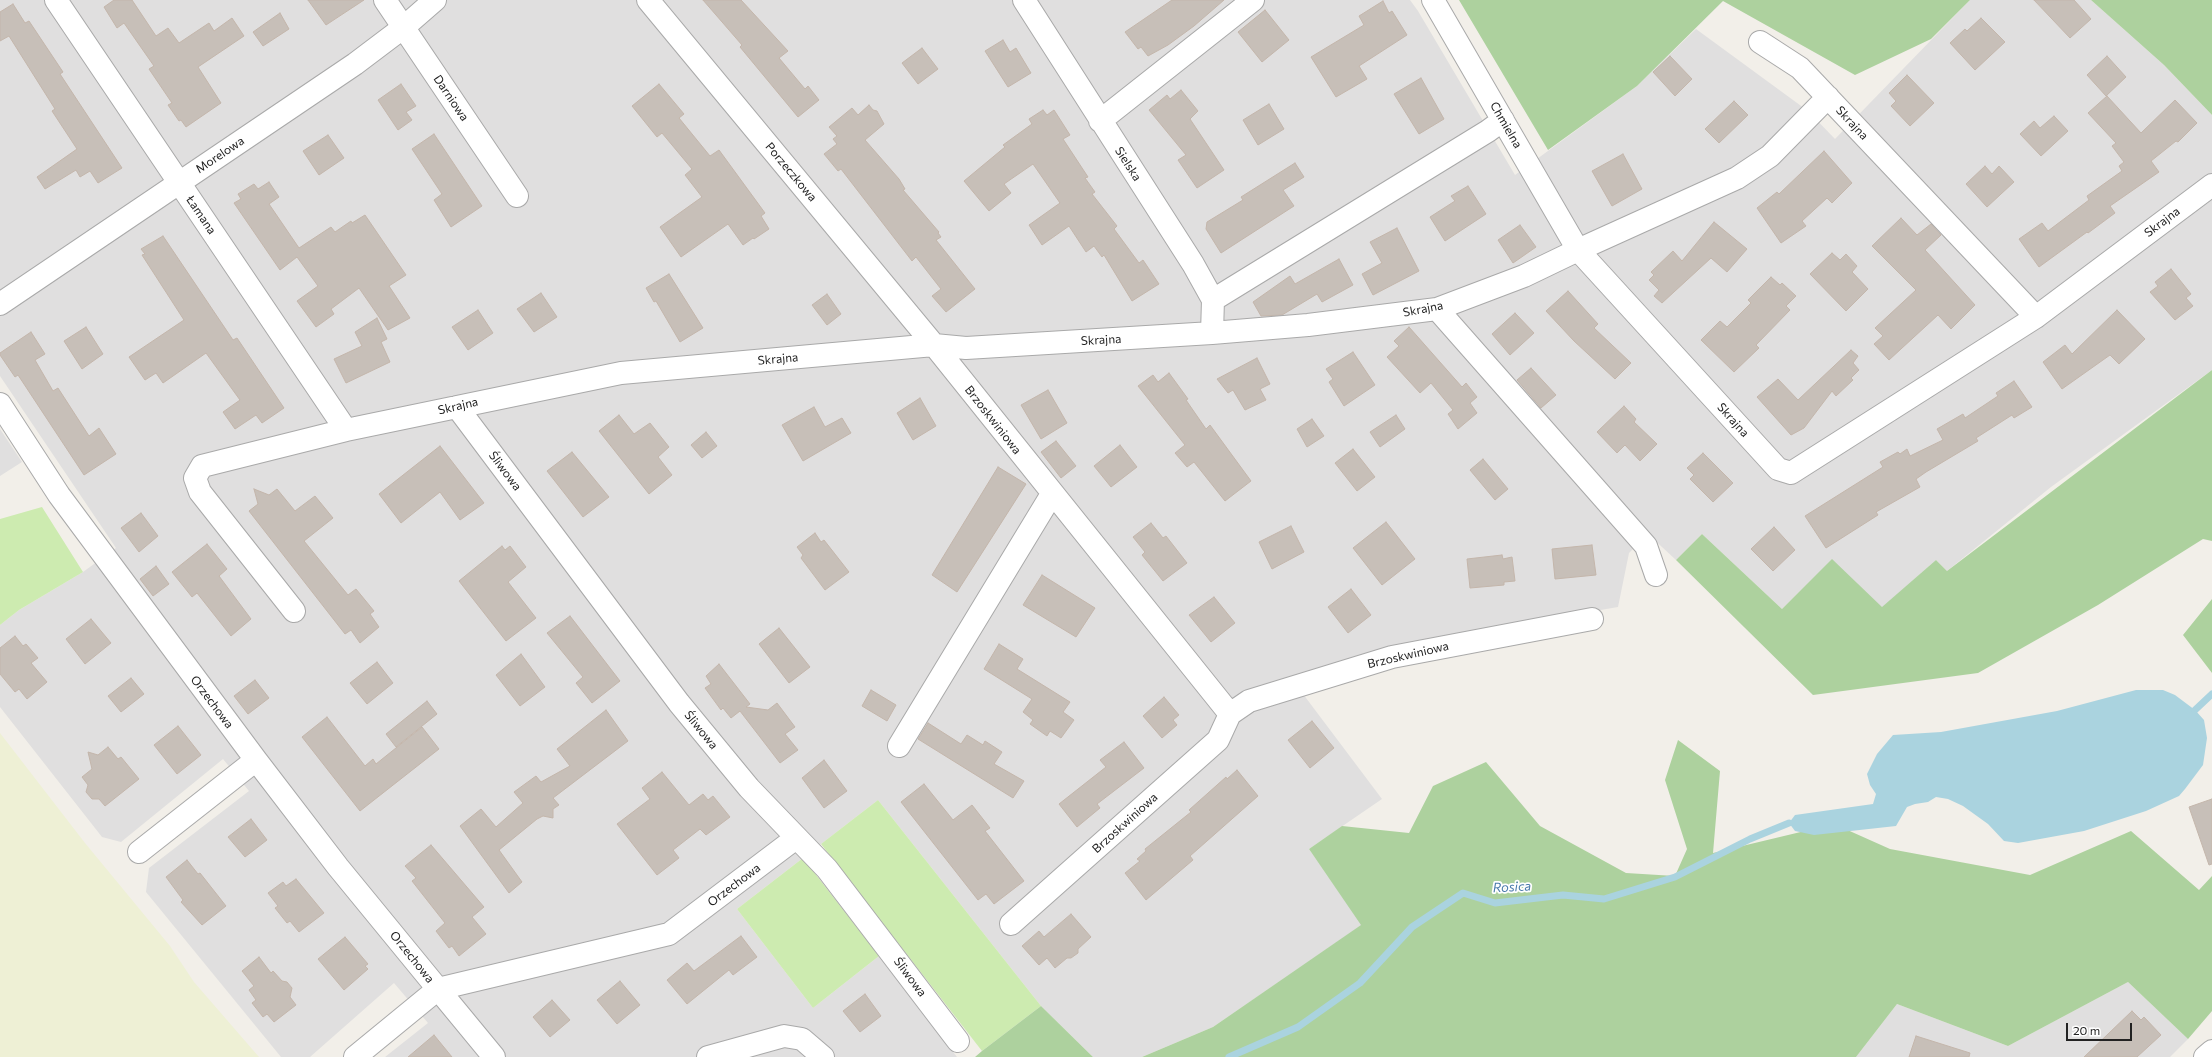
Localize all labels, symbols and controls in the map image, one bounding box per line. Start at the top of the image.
street label: Darniowa [430,72,472,124]
street label: Chmielna [1487,99,1525,151]
street label: Skrajna [1833,103,1871,143]
street label: Morelowa [193,134,247,176]
street label: Porzeczkowa [762,140,820,204]
street label: Sielska [1112,144,1144,184]
street label: Łamana [183,193,219,237]
street label: Skrajna [2141,204,2183,240]
street label: Skrajna [1402,298,1444,320]
street label: Skrajna [1080,332,1122,348]
street label: Skrajna [757,350,799,368]
street label: Brzoskwiniowa [962,383,1024,457]
street label: Skrajna [437,394,479,418]
street label: Skrajna [1714,400,1752,440]
street label: Śliwowa [486,449,524,493]
street label: Brzoskwiniowa [1366,639,1450,671]
street label: Orzechowa [187,673,237,731]
street label: Śliwowa [681,708,721,752]
street label: Brzoskwiniowa [1089,790,1161,856]
street label: Orzechowa [705,860,763,910]
water label: Rosica [1492,878,1532,896]
street label: Orzechowa [387,928,437,986]
street label: Śliwowa [891,955,929,999]
scale bar [2068,1015,2134,1041]
text: 20 m [2073,1023,2100,1037]

